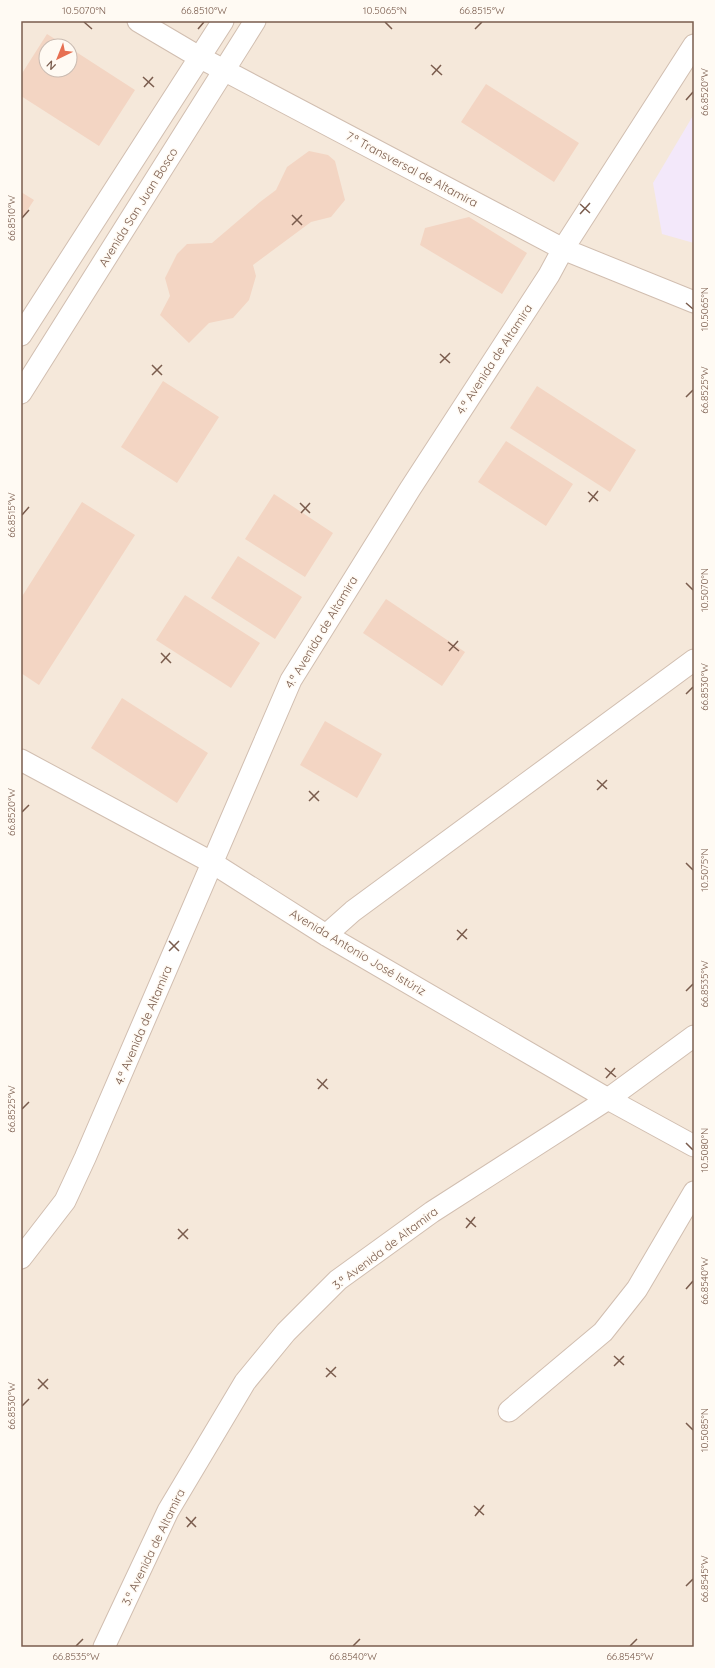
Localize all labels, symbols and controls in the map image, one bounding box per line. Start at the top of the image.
text: 10.5070°N [62,4,106,17]
text: 66.8510°W [181,4,227,17]
text: 10.5065°N [363,4,407,17]
text: 66.8515°W [459,4,505,17]
north arrow [38,38,78,78]
text: N [43,57,59,73]
text: 66.8520°W [698,68,711,116]
street label: 7.ª Transversal de Altamira [344,128,480,210]
street label: Avenida San Juan Bosco [95,145,181,269]
text: 66.8510°W [5,195,18,241]
text: 10.5065°N [698,287,711,331]
street label: 4.ª Avenida de Altamira [453,301,535,417]
text: 66.8525°W [698,366,711,414]
text: 66.8515°W [5,492,18,538]
text: 10.5070°N [698,568,711,612]
street label: 4.ª Avenida de Altamira [282,573,360,691]
text: 66.8530°W [698,663,711,711]
text: 66.8520°W [5,788,18,836]
text: 10.5075°N [698,848,711,892]
street label: Avenida Antonio José Istúriz [287,905,429,999]
text: 66.8535°W [698,960,711,1008]
street label: 4.ª Avenida de Altamira [111,963,175,1087]
text: 66.8525°W [5,1085,18,1133]
text: 10.5080°N [698,1128,711,1172]
street label: 3.ª Avenida de Altamira [329,1203,441,1293]
text: 66.8540°W [698,1257,711,1305]
text: 66.8530°W [5,1382,18,1430]
text: 10.5085°N [698,1408,711,1452]
street label: 3.ª Avenida de Altamira [118,1486,188,1608]
text: 66.8545°W [698,1555,711,1603]
text: 66.8535°W [52,1650,100,1663]
text: 66.8540°W [329,1650,377,1663]
text: 66.8545°W [606,1650,654,1663]

